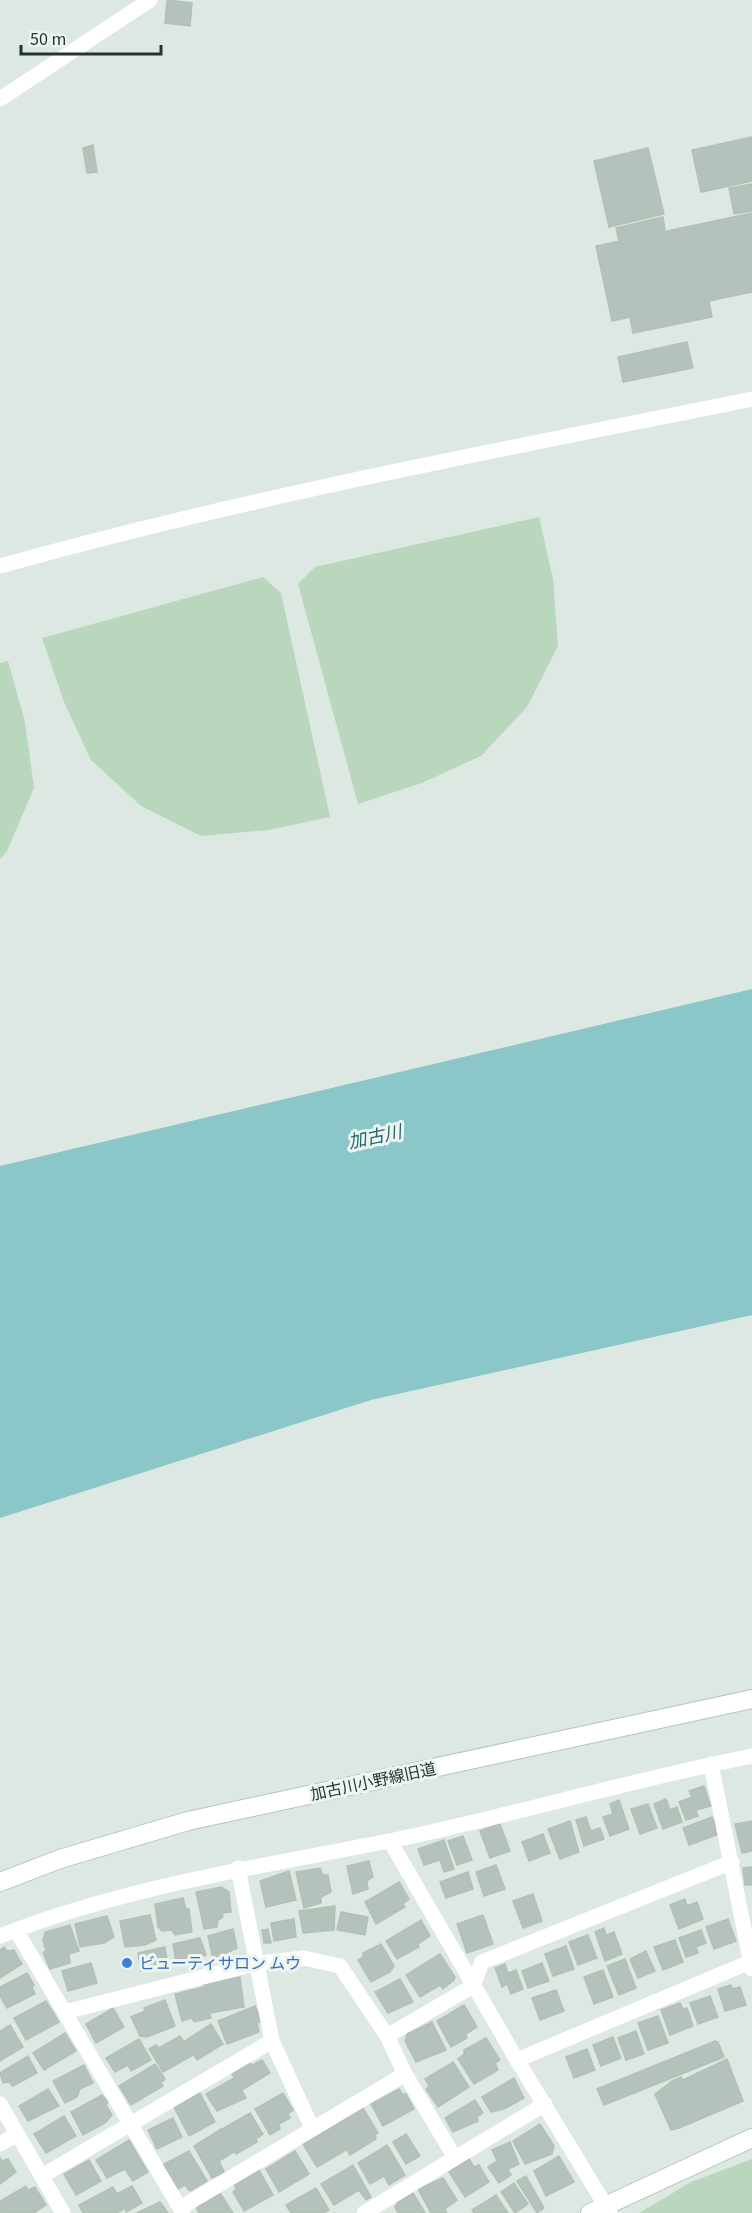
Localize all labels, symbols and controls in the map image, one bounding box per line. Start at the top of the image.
scale bar [21,18,160,56]
text: 50 m [30,27,66,52]
water label: 加古川 [346,1119,406,1155]
street label: 加古川小野線旧道 [308,1758,438,1806]
place label: ビューティサロン ムウ [139,1953,301,1975]
marker: ビューティサロン ムウ [120,1956,134,1970]

